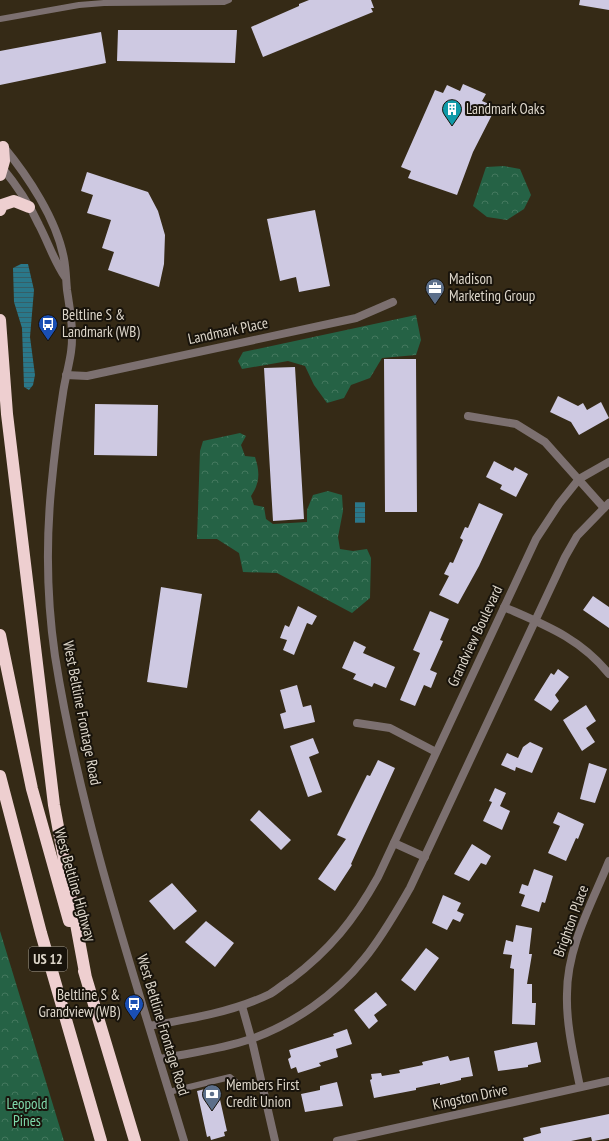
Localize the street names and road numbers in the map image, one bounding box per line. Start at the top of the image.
street label: Landmark Place [186,313,270,348]
street label: Grandview Boulevard [443,582,506,689]
street label: West Beltline Frontage Road [59,639,106,787]
street label: West Beltline Highway [50,826,101,944]
street label: Brighton Place [549,882,592,959]
road number: US 12 [29,947,67,971]
street label: West Beltline Frontage Road [133,952,194,1098]
street label: Kingston Drive [431,1079,509,1114]

